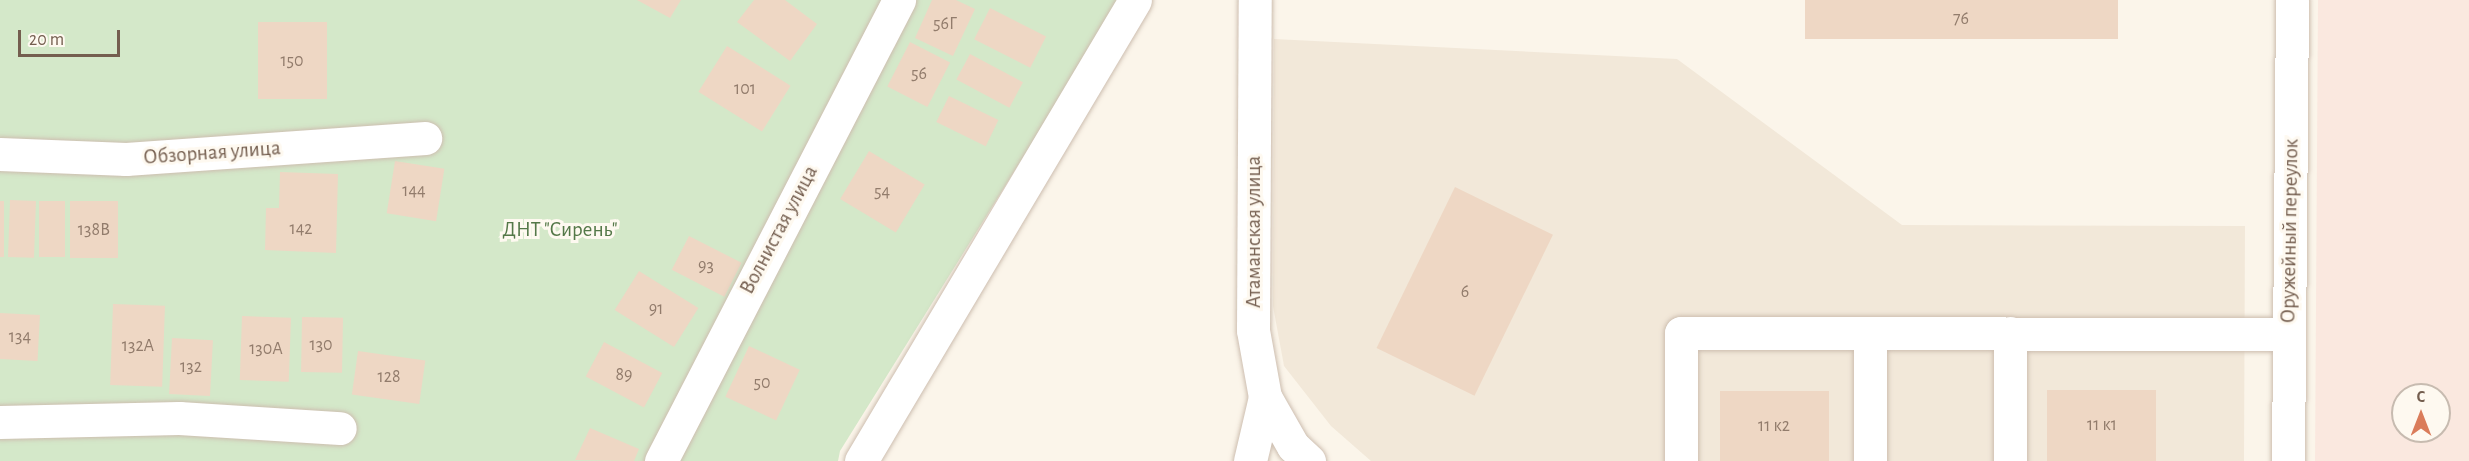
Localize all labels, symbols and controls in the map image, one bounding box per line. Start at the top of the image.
house number: 76 [1953,8,1969,30]
house number: 56Г [933,13,957,35]
scale bar [21,18,123,56]
text: 20 m [29,31,64,49]
house number: 150 [280,50,304,72]
house number: 56 [911,63,927,85]
house number: 101 [734,78,756,100]
street label: Обзорная улица [143,136,281,170]
street label: Оружейный переулок [2276,139,2304,323]
street label: Атаманская улица [1241,156,1267,308]
street label: Волнистая улица [735,161,823,299]
house number: 144 [402,180,426,202]
house number: 54 [874,181,890,203]
park label: ДНТ "Сирень" [502,217,618,243]
house number: 142 [289,218,313,240]
house number: 138В [78,219,110,241]
house number: 93 [698,255,714,277]
house number: 6 [1461,281,1469,303]
house number: 91 [649,298,663,320]
house number: 134 [9,326,31,348]
house number: 130 [309,334,333,356]
house number: 132А [122,335,154,357]
house number: 130А [249,338,283,360]
house number: 132 [180,356,202,378]
house number: 89 [616,364,632,386]
house number: 128 [378,366,400,388]
house number: 50 [753,372,771,394]
north arrow [2391,383,2451,443]
text: С [2417,389,2425,405]
house number: 11 к1 [2087,414,2117,436]
house number: 11 к2 [1758,415,1790,437]

